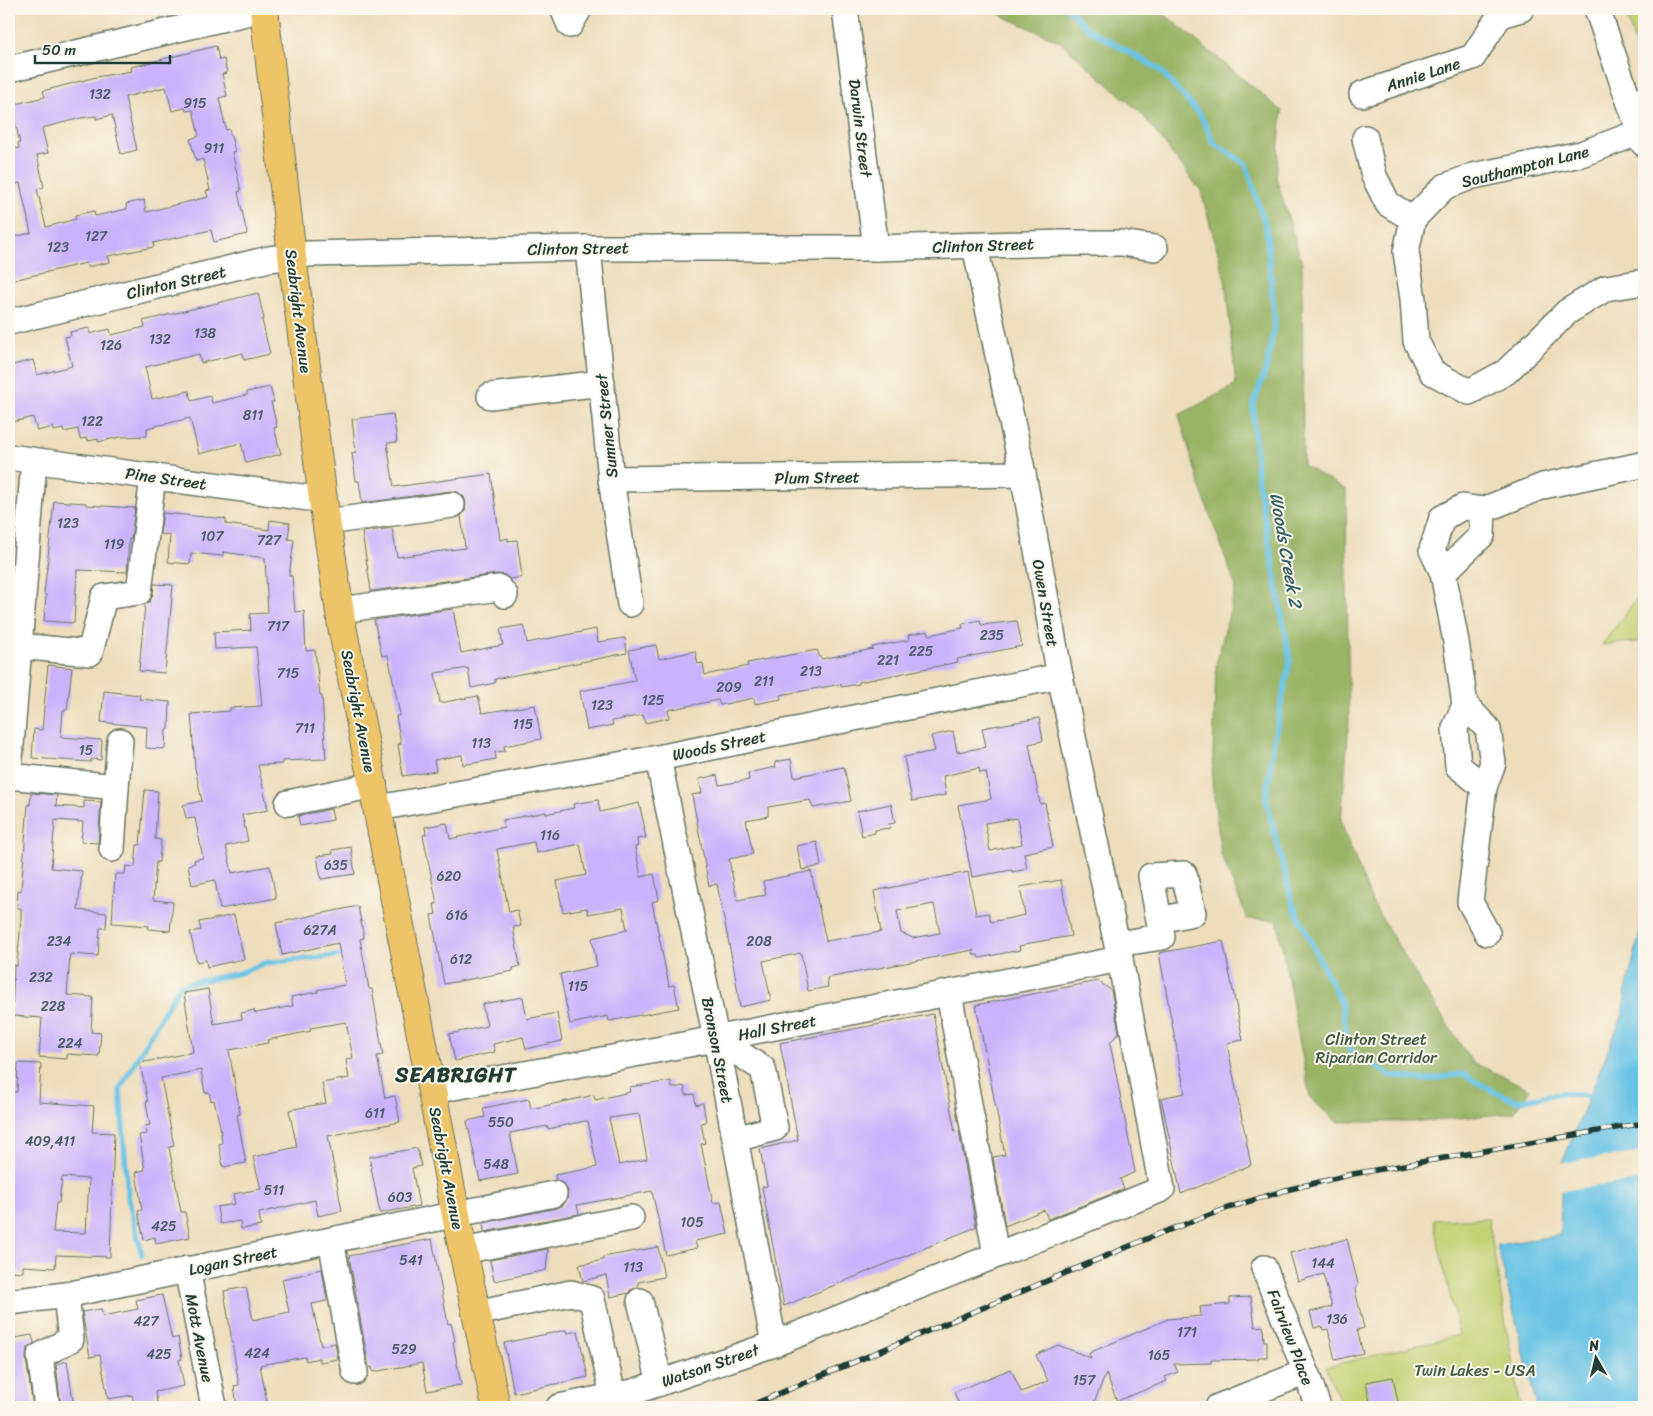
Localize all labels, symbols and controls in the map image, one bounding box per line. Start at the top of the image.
scale bar [35,32,170,64]
text: 50 m [42,37,77,63]
street label: Annie Lane [1381,49,1464,100]
street label: Darwin Street [840,77,881,179]
house number: 132 [89,82,111,107]
house number: 915 [183,91,207,116]
house number: 911 [204,136,224,161]
street label: Southampton Lane [1458,137,1592,196]
house number: 127 [85,224,108,249]
street label: Clinton Street [932,229,1034,262]
street label: Clinton Street [527,233,629,264]
house number: 123 [47,235,69,260]
street label: Seabright Avenue [277,247,321,375]
street label: Clinton Street [123,257,229,308]
house number: 138 [194,321,217,346]
house number: 132 [149,327,171,352]
house number: 126 [100,333,122,358]
street label: Sumner Street [587,372,626,479]
house number: 811 [243,403,263,428]
house number: 122 [81,409,103,434]
street label: Pine Street [123,458,208,499]
street label: Plum Street [774,462,860,493]
water label: Woods Creek 2 [1260,490,1312,612]
house number: 123 [57,511,79,536]
house number: 107 [201,524,224,549]
house number: 727 [257,528,282,553]
house number: 119 [104,532,125,557]
street label: Owen Street [1024,557,1067,649]
house number: 717 [267,614,290,639]
house number: 235 [980,623,1005,648]
house number: 225 [909,639,934,664]
street label: Seabright Avenue [332,647,385,775]
house number: 221 [877,648,899,673]
house number: 213 [800,659,822,684]
house number: 715 [277,661,300,686]
house number: 211 [754,669,774,694]
house number: 209 [716,675,742,700]
house number: 125 [642,688,665,713]
house number: 123 [591,693,613,718]
house number: 115 [513,712,534,737]
house number: 711 [295,716,315,741]
street label: Woods Street [670,721,769,770]
house number: 113 [471,731,491,756]
house number: 15 [79,738,94,763]
house number: 116 [540,823,560,848]
house number: 635 [324,853,349,878]
house number: 620 [437,864,462,889]
house number: 616 [446,903,468,928]
house number: 627A [303,918,337,943]
house number: 234 [47,929,72,954]
house number: 208 [746,929,772,954]
house number: 612 [450,947,472,972]
house number: 232 [29,965,53,990]
house number: 115 [568,974,589,999]
house number: 228 [41,994,66,1019]
street label: Bronson Street [693,995,742,1106]
street label: Hall Street [735,1006,819,1049]
park label: Clinton Street Riparian Corridor [1315,1025,1438,1072]
house number: 224 [58,1031,83,1056]
district label: SEABRIGHT [394,1056,518,1094]
house number: 611 [365,1101,385,1126]
street label: Seabright Avenue [420,1104,473,1232]
house number: 550 [488,1110,514,1135]
house number: 409,411 [25,1129,75,1154]
house number: 548 [483,1152,509,1177]
house number: 511 [264,1178,284,1203]
house number: 603 [388,1185,413,1210]
house number: 105 [680,1210,704,1235]
house number: 425 [151,1214,177,1239]
street label: Logan Street [186,1237,280,1284]
house number: 541 [399,1248,423,1273]
house number: 144 [1311,1251,1335,1276]
house number: 113 [623,1255,643,1280]
street label: Fairview Place [1259,1285,1322,1390]
street label: Mott Avenue [177,1291,222,1385]
house number: 136 [1326,1307,1348,1332]
house number: 427 [134,1309,159,1334]
house number: 171 [1177,1320,1197,1345]
text: N [1587,1333,1601,1359]
north arrow [1570,1334,1620,1384]
street label: Watson Street [657,1335,763,1396]
house number: 529 [391,1337,417,1362]
house number: 424 [244,1341,270,1366]
house number: 425 [146,1342,172,1367]
house number: 165 [1148,1343,1171,1368]
park label: Twin Lakes - USA [1414,1356,1536,1385]
house number: 157 [1073,1368,1096,1393]

